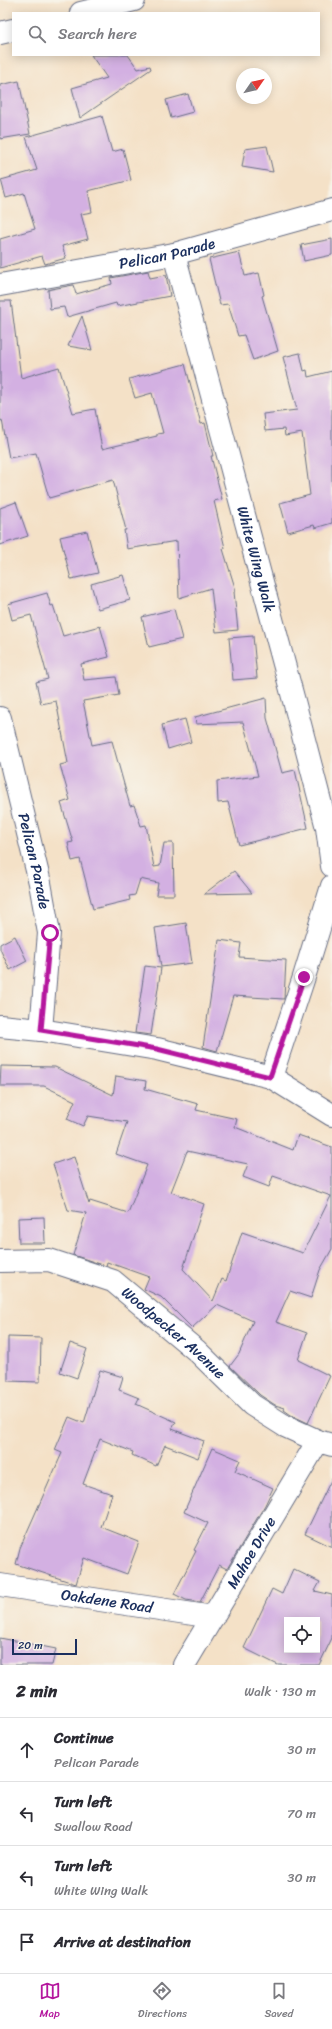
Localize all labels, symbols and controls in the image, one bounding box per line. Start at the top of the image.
search box [12,12,320,56]
text: Search here [58,21,137,47]
icon: search [26,23,48,45]
north arrow [236,68,272,104]
street label: Pelican Parade [117,230,218,277]
street label: White Wing Walk [229,503,283,615]
street label: Pelican Parade [10,810,57,911]
route start [41,924,59,942]
route end [295,968,313,986]
street label: Woodpecker Avenue [115,1280,232,1386]
street label: Mahoe Drive [219,1511,283,1594]
street label: Oakdene Road [59,1581,155,1621]
map controls [284,1617,320,1653]
button: locate [284,1617,320,1653]
text: 20 m [18,1636,43,1655]
scale bar [12,1637,77,1656]
text: 2 min [16,1676,57,1706]
text: Walk · 130 m [244,1680,316,1703]
text: Continue [54,1725,114,1751]
text: 30 m [287,1738,316,1761]
icon: ahead [16,1739,38,1761]
text: Pelican Parade [54,1751,139,1774]
text: Turn left [54,1789,112,1815]
text: 70 m [287,1802,316,1825]
icon: left [16,1803,38,1825]
text: Swallow Road [54,1815,132,1838]
text: Turn left [54,1853,112,1879]
text: 30 m [287,1866,316,1889]
icon: left [16,1867,38,1889]
text: White Wing Walk [54,1879,148,1902]
text: Arrive at destination [54,1929,191,1955]
icon: arrive [16,1931,38,1953]
tab: Map [39,1980,61,2023]
tab: Directions [138,1980,187,2023]
tab: Saved [264,1980,293,2023]

